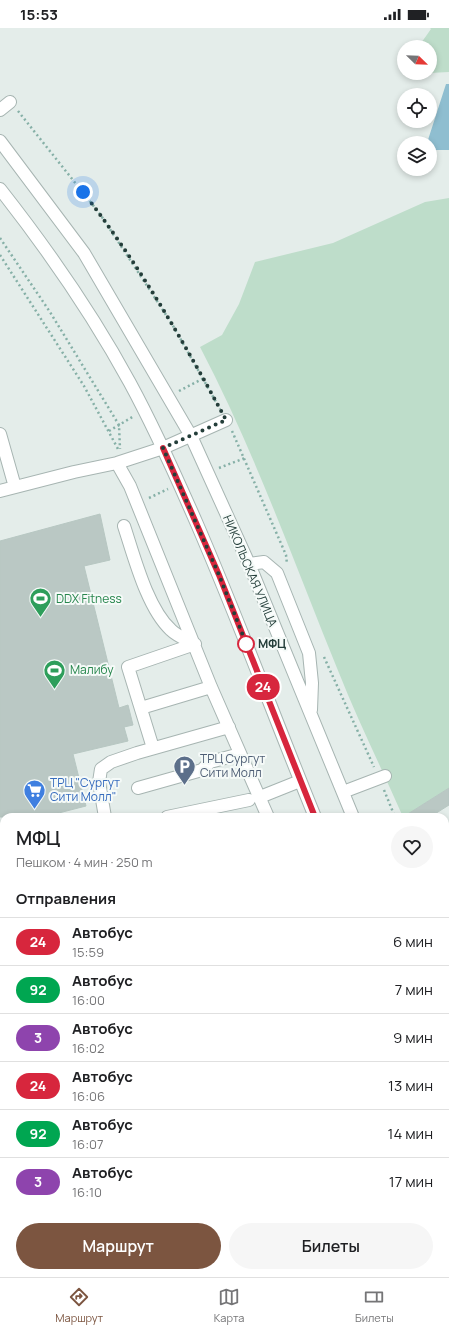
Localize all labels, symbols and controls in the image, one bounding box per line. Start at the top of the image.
text: 15:53 [20,4,58,25]
north arrow [397,40,437,80]
map controls [397,40,437,176]
button: locate [397,88,437,128]
button: layers [397,136,437,176]
your location [73,182,93,202]
street label: НИКОЛЬСКАЯ УЛИЦА [219,512,282,630]
sports icon: DDX Fitness [27,586,53,619]
place label: DDX Fitness [56,590,122,607]
marker: МФЦ [237,635,255,653]
place label: МФЦ [258,635,286,652]
sports icon: Малибу [41,657,67,690]
place label: Малибу [70,661,114,678]
line badge: 24 [245,674,281,700]
text: 24 [255,677,271,696]
place label: ТРЦ Сургут Сити Молл [200,750,265,781]
parking icon: ТРЦ Сургут Сити Молл [172,753,198,786]
place label: ТРЦ "Сургут Сити Молл" [50,774,120,805]
supermarket icon: ТРЦ "Сургут Сити Молл" [22,777,48,810]
text: МФЦ [16,825,60,851]
button: heart [391,826,433,868]
text: Пешком · 4 мин · 250 m [16,853,153,871]
text: Отправления [16,888,116,909]
text: Автобус [72,922,133,943]
text: 6 мин [393,931,433,952]
text: 24 [30,932,46,951]
text: 15:59 [72,943,104,961]
text: Автобус [72,970,133,991]
text: 7 мин [395,979,433,1000]
text: 92 [29,980,47,999]
text: 16:00 [72,991,105,1009]
text: Автобус [72,1018,133,1039]
text: 9 мин [393,1027,433,1048]
text: 3 [34,1028,42,1047]
text: 16:02 [72,1039,104,1057]
text: Автобус [72,1066,133,1087]
text: 13 мин [388,1075,433,1096]
text: 24 [30,1076,46,1095]
text: 16:06 [72,1087,105,1105]
text: Автобус [72,1114,133,1135]
text: 14 мин [388,1123,433,1144]
text: 92 [29,1124,47,1143]
text: 16:07 [72,1135,103,1153]
text: Автобус [72,1162,133,1183]
text: 17 мин [389,1171,433,1192]
text: 3 [34,1172,42,1191]
text: 16:10 [72,1183,102,1201]
button: Маршрут [16,1223,221,1269]
button: Билеты [229,1223,433,1269]
tab: Маршрут [55,1286,103,1325]
tab: Карта [214,1286,244,1325]
tab: Билеты [355,1286,394,1325]

